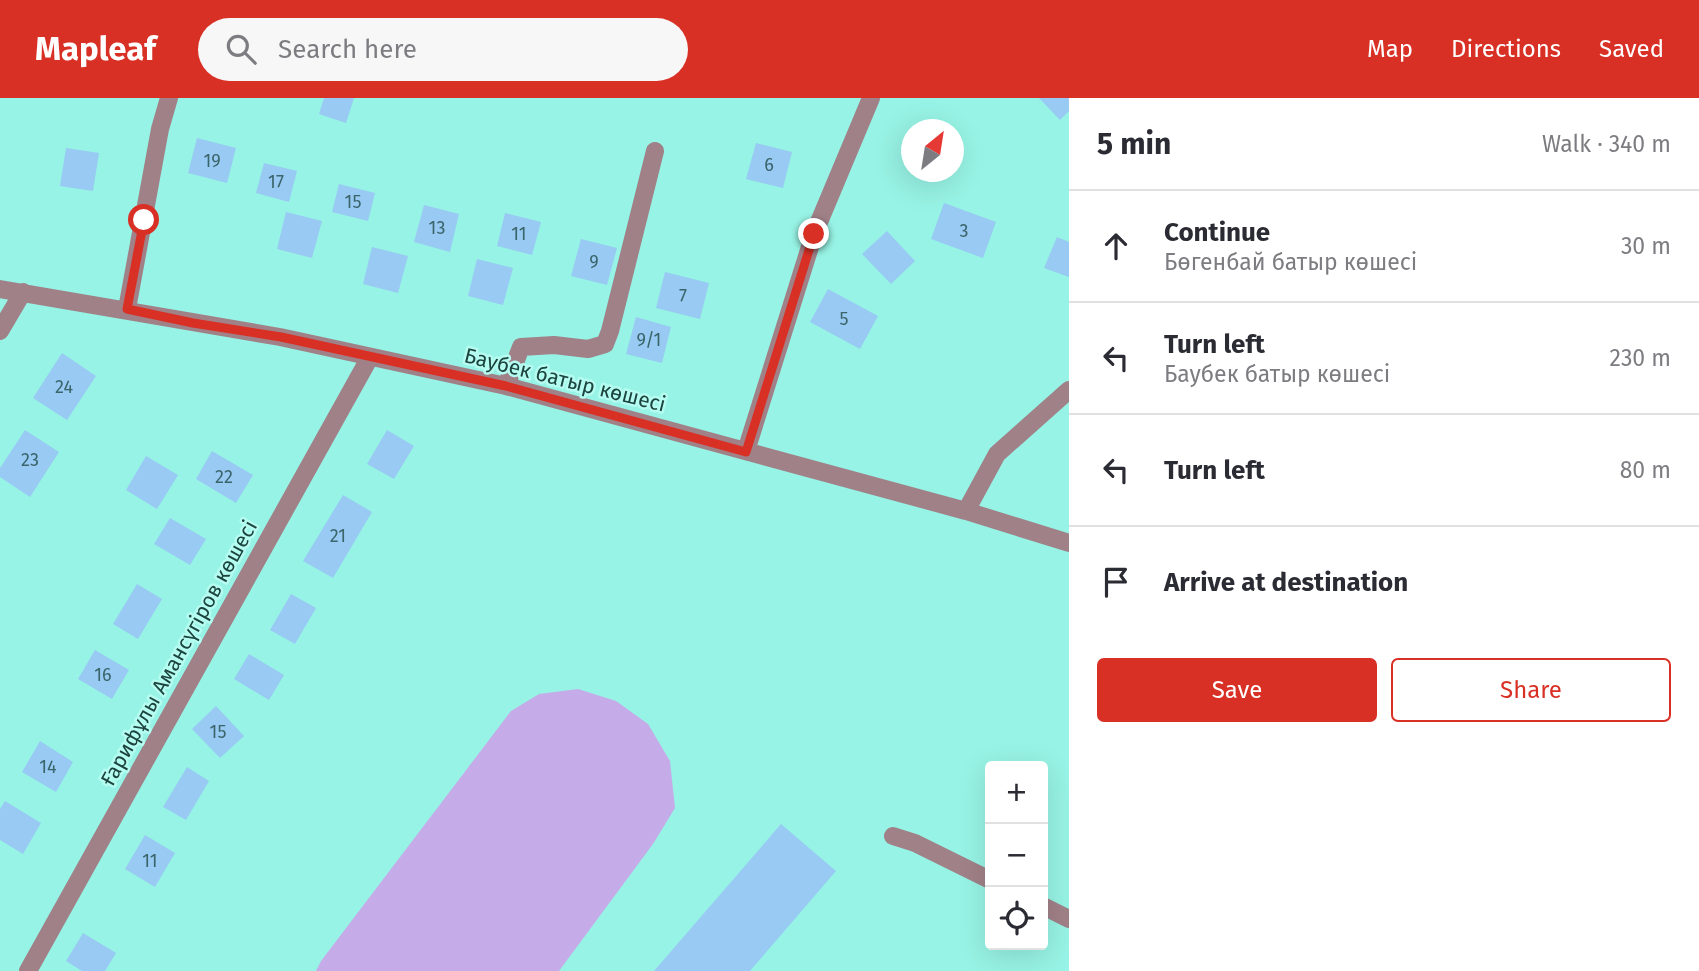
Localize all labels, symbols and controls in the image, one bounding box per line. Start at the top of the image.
search box [198,18,688,81]
text: Mapleaf [35,29,156,69]
icon: search [222,30,260,68]
text: Search here [278,34,417,65]
text: Map [1367,35,1413,63]
text: Directions [1451,35,1561,63]
text: Saved [1599,35,1664,63]
north arrow [901,119,964,182]
text: 5 min [1097,126,1171,162]
text: Walk · 340 m [1542,130,1671,158]
house number: 19 [203,150,221,172]
house number: 6 [764,154,774,176]
house number: 17 [268,171,284,193]
house number: 15 [345,191,361,213]
route start [128,204,159,235]
house number: 13 [429,217,445,239]
text: Continue [1164,217,1270,248]
route end [798,218,829,249]
house number: 3 [960,220,968,242]
house number: 11 [511,223,527,245]
icon: ahead [1097,227,1135,265]
text: 30 m [1621,232,1671,260]
text: Бөгенбай батыр көшесі [1164,248,1417,276]
house number: 9 [589,251,599,273]
house number: 7 [679,285,687,307]
house number: 5 [839,308,849,330]
house number: 9/1 [637,329,661,351]
text: Turn left [1164,329,1265,360]
icon: left [1097,339,1135,377]
street label: Баубек батыр көшесі [462,342,668,418]
text: 230 m [1610,344,1671,372]
text: Баубек батыр көшесі [1164,360,1390,388]
house number: 24 [55,376,73,398]
house number: 23 [21,449,39,471]
icon: left [1097,451,1135,489]
text: Turn left [1164,455,1265,486]
text: 80 m [1620,456,1671,484]
house number: 22 [215,466,233,488]
street label: Ғарифұлы Амансүгіров көшесі [95,515,263,791]
house number: 21 [330,525,346,547]
icon: arrive [1097,563,1135,601]
text: Arrive at destination [1164,567,1408,598]
button: Save [1097,658,1377,722]
button: Share [1391,658,1671,722]
house number: 16 [94,664,112,686]
house number: 15 [210,721,226,743]
house number: 14 [39,756,57,778]
map controls [985,761,1048,950]
button: + [985,761,1048,824]
button: − [985,824,1048,887]
house number: 11 [142,850,158,872]
button: locate [985,887,1048,950]

